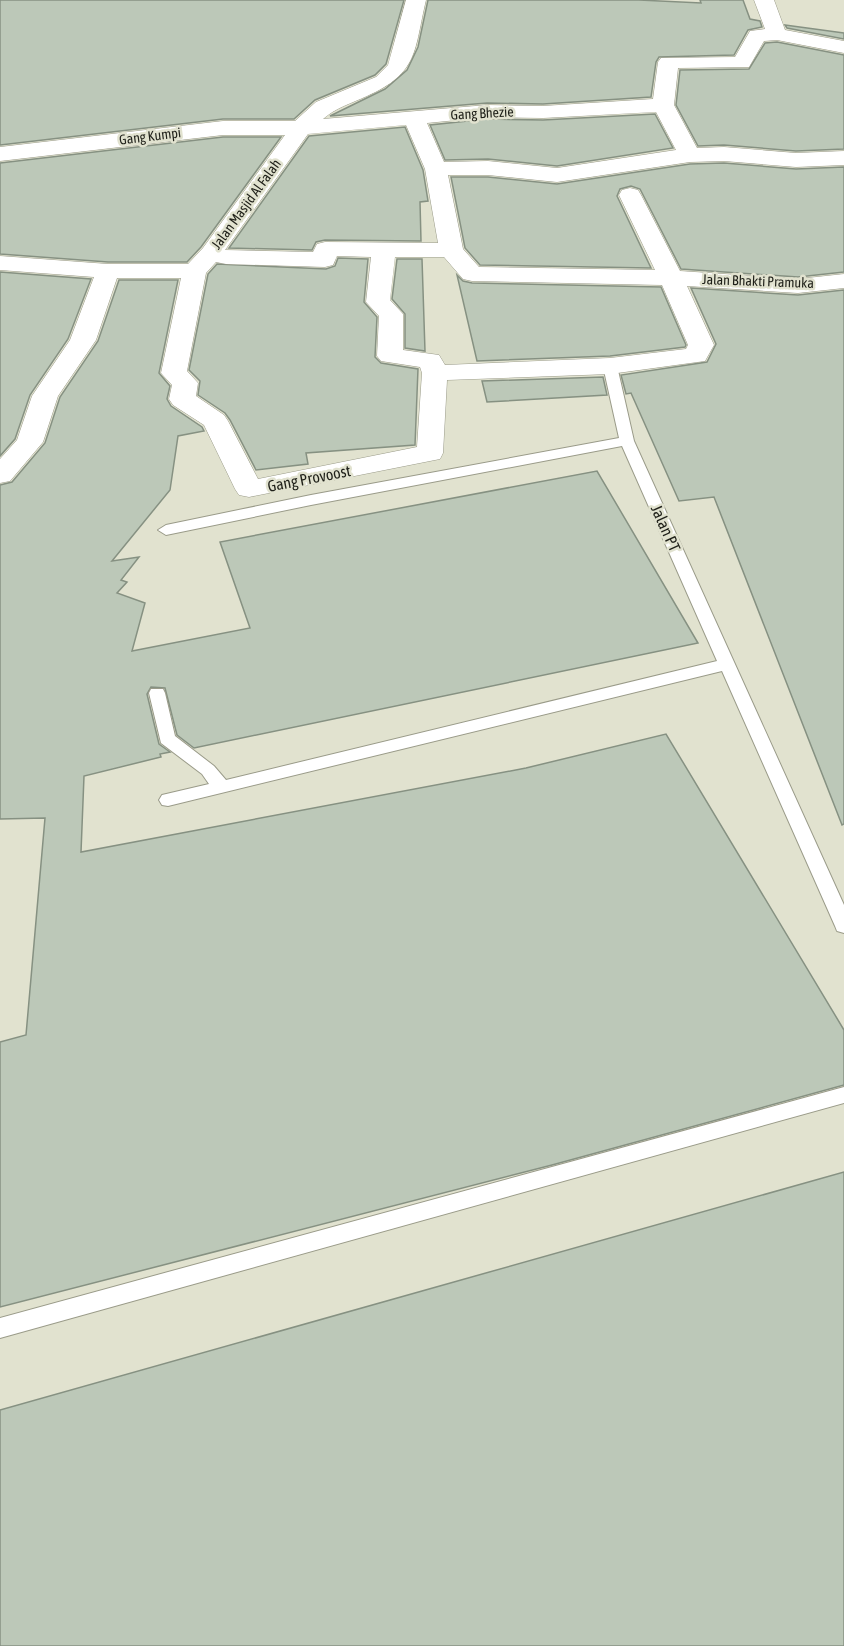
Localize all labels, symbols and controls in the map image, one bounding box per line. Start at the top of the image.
street label: Gang Bhezie [450,103,514,123]
street label: Gang Kumpi [118,124,182,148]
street label: Jalan Masjid Al Falah [208,156,284,252]
street label: Jalan Bhakti Pramuka [702,271,814,291]
street label: Gang Provoost [266,461,353,496]
street label: Jalan PT [648,502,684,554]

